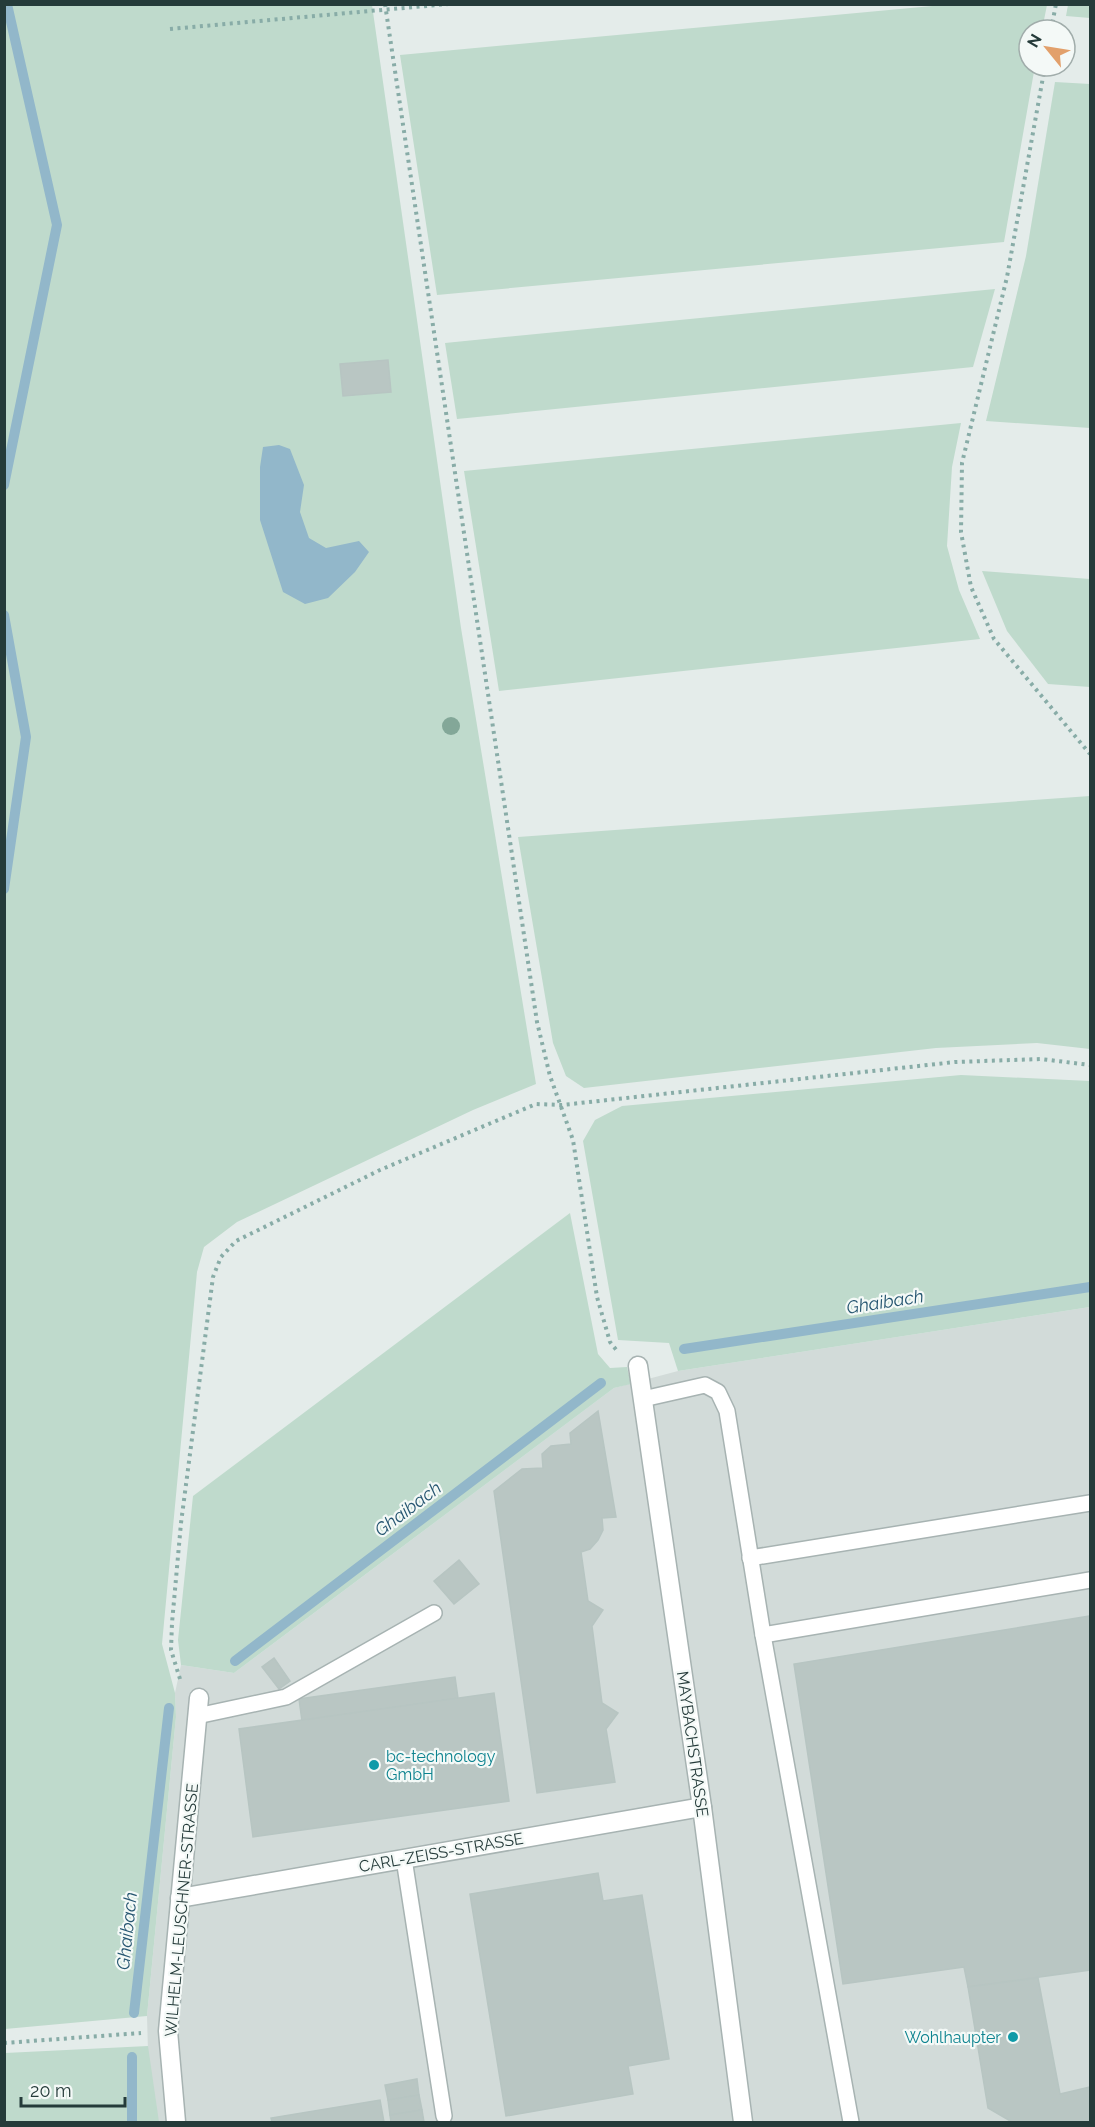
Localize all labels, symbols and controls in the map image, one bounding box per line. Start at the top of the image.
north arrow [1017,18,1077,78]
text: N [1023,31,1046,51]
water label: Ghaibach [845,1285,925,1318]
water label: Ghaibach [370,1477,445,1540]
street label: MAYBACHSTRASSE [673,1670,712,1819]
place label: bc-technology GmbH [386,1747,496,1784]
marker: bc-technology GmbH [367,1758,381,1772]
street label: WILHELM-LEUSCHNER-STRASSE [161,1782,202,2038]
street label: CARL-ZEISS-STRASSE [357,1829,525,1876]
water label: Ghaibach [112,1891,141,1971]
place label: Wohlhaupter [905,2028,1001,2047]
marker: Wohlhaupter [1006,2030,1020,2044]
scale bar [21,2070,124,2108]
text: 20 m [30,2080,72,2101]

